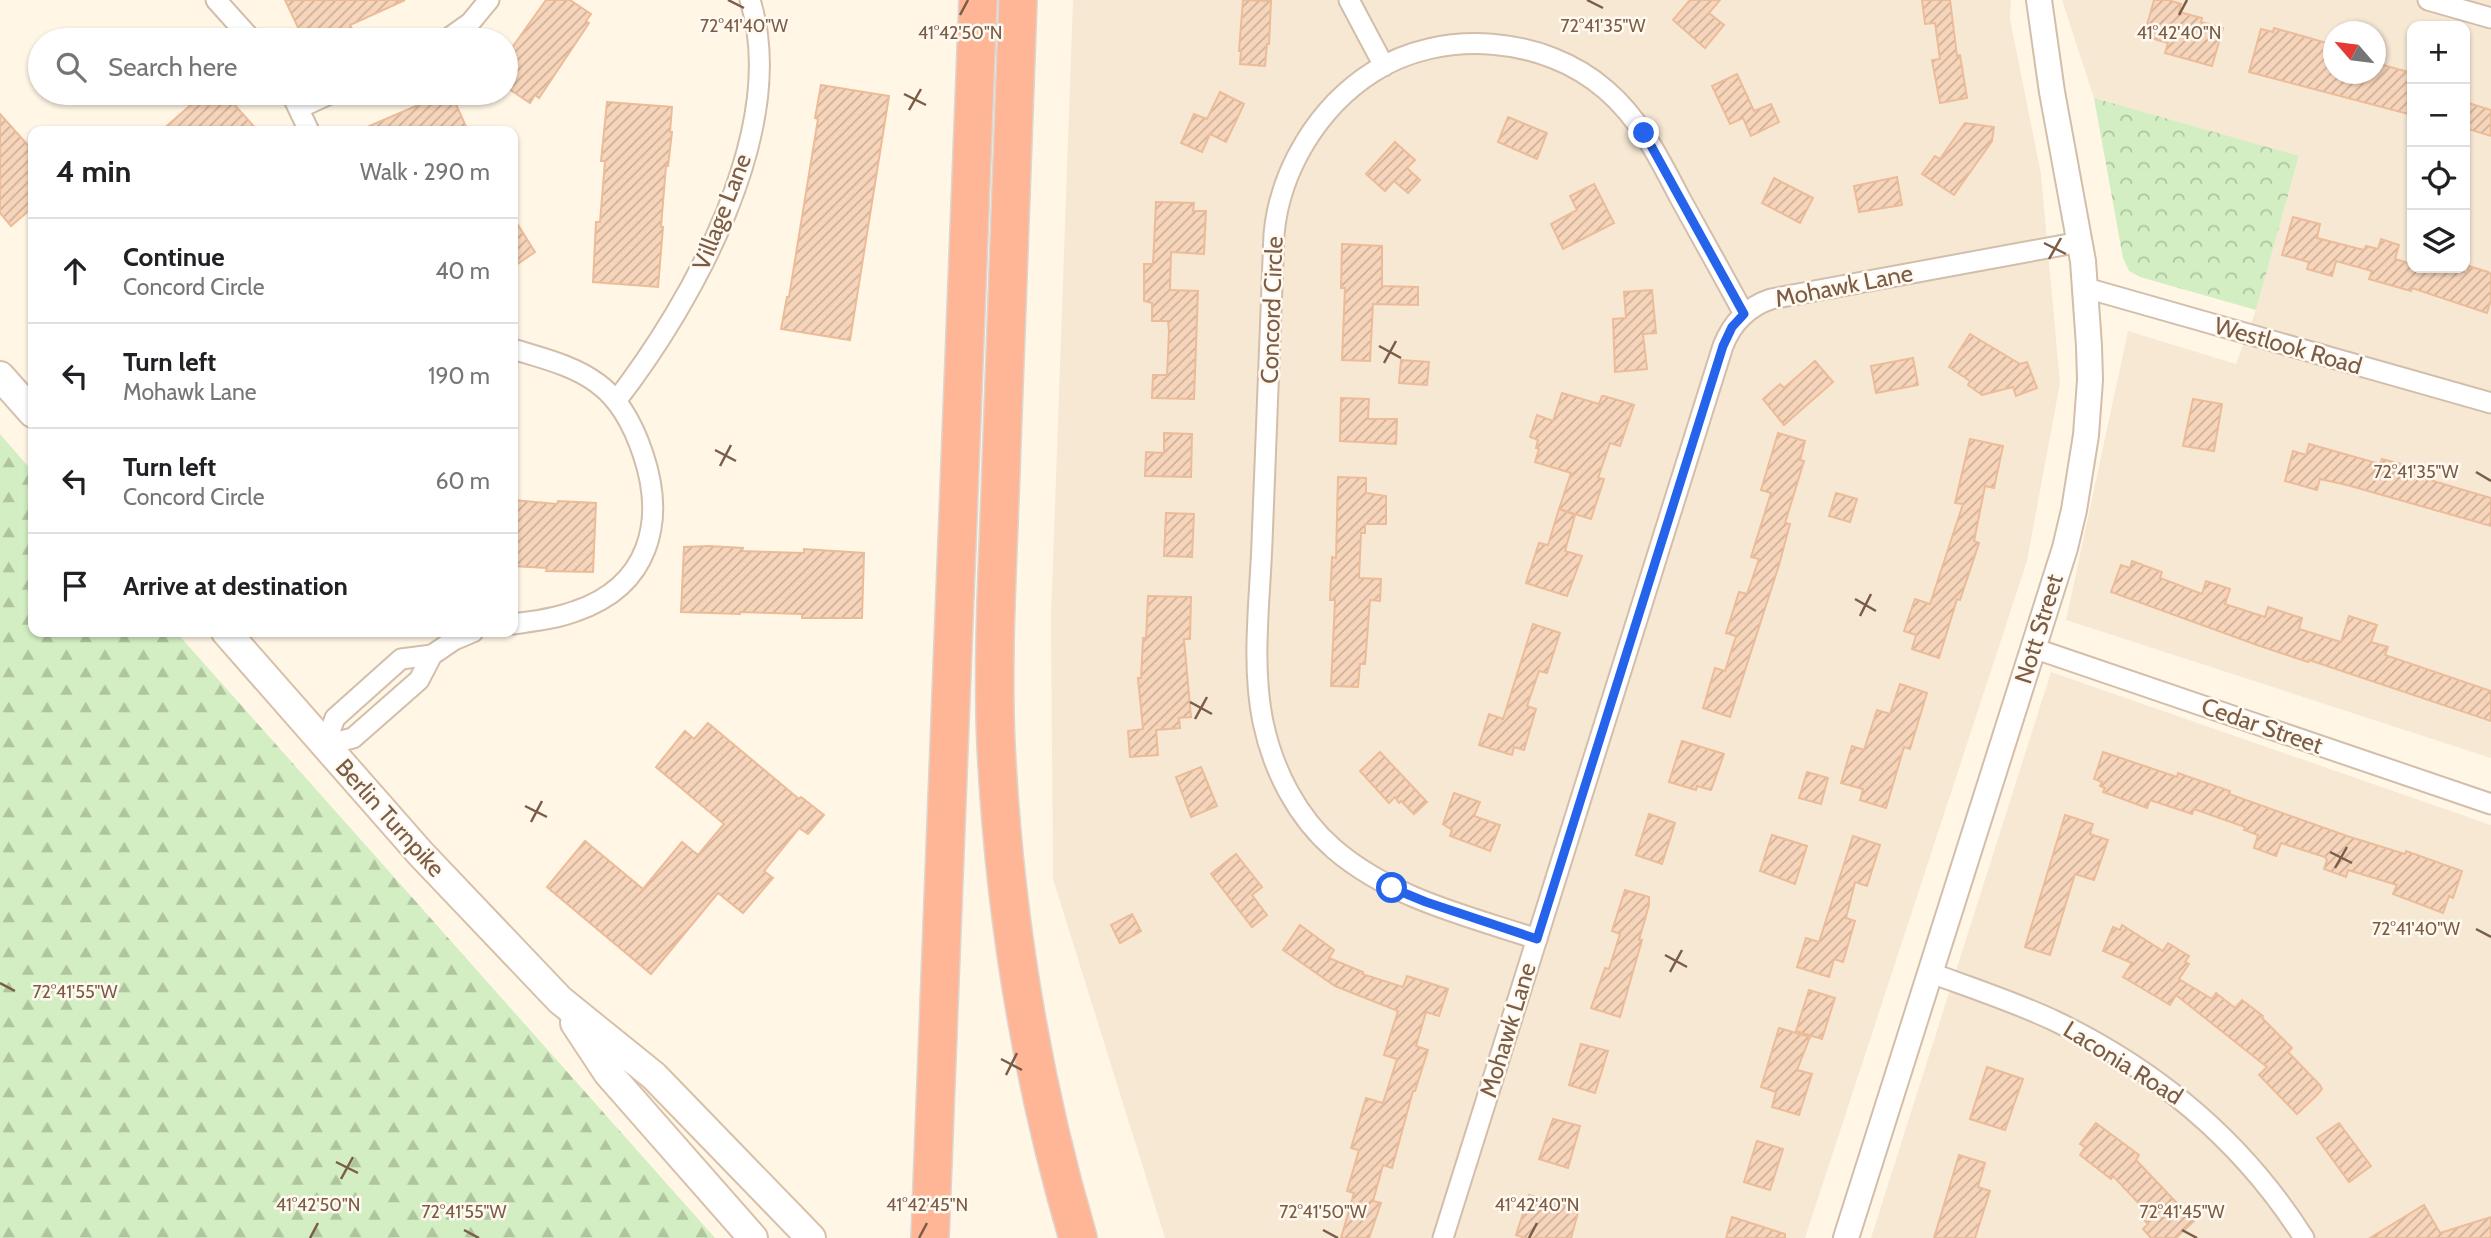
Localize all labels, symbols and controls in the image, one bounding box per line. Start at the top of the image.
text: 72°41'40"W [700,15,788,37]
text: 72°41'35"W [1561,15,1645,37]
north arrow [2323,21,2386,84]
map controls [2407,21,2470,273]
button: + [2407,21,2470,84]
text: 41°42'50"N [918,22,1002,44]
text: 41°42'40"N [2136,22,2222,44]
search box [28,28,518,105]
icon: search [52,48,90,86]
text: Search here [108,51,237,83]
button: − [2407,84,2470,147]
route end [1628,117,1659,148]
button: locate [2407,147,2470,210]
street label: Village Lane [686,149,757,274]
text: 4 min [56,153,131,190]
text: Walk · 290 m [360,158,490,186]
button: layers [2407,210,2470,273]
street label: Concord Circle [1254,236,1289,384]
text: Continue [123,241,225,273]
icon: ahead [56,252,94,290]
text: 40 m [435,257,490,285]
street label: Mohawk Lane [1773,258,1915,313]
text: Concord Circle [123,273,264,301]
street label: Westlook Road [2211,311,2365,380]
text: Turn left [123,346,216,378]
icon: left [56,357,94,395]
text: 190 m [428,362,490,390]
text: Mohawk Lane [123,378,257,406]
text: Turn left [123,451,216,483]
text: 72°41'35"W [2374,461,2458,483]
icon: left [56,462,94,500]
text: 60 m [436,467,490,495]
text: Concord Circle [123,483,264,511]
icon: arrive [56,567,94,605]
text: Arrive at destination [123,570,348,602]
street label: Nott Street [2008,571,2069,687]
street label: Cedar Street [2198,691,2327,760]
street label: Berlin Turnpike [330,753,451,883]
route start [1376,872,1407,903]
text: 72°41'40"W [2372,918,2460,940]
street label: Mohawk Lane [1473,959,1542,1101]
text: 72°41'55"W [33,981,117,1003]
street label: Laconia Road [2058,1015,2188,1111]
text: 41°42'50"N [276,1194,360,1216]
text: 41°42'45"N [886,1194,968,1216]
text: 41°42'40"N [1494,1194,1580,1216]
text: 72°41'55"W [422,1201,506,1223]
text: 72°41'50"W [1279,1201,1367,1223]
text: 72°41'45"W [2139,1201,2225,1223]

